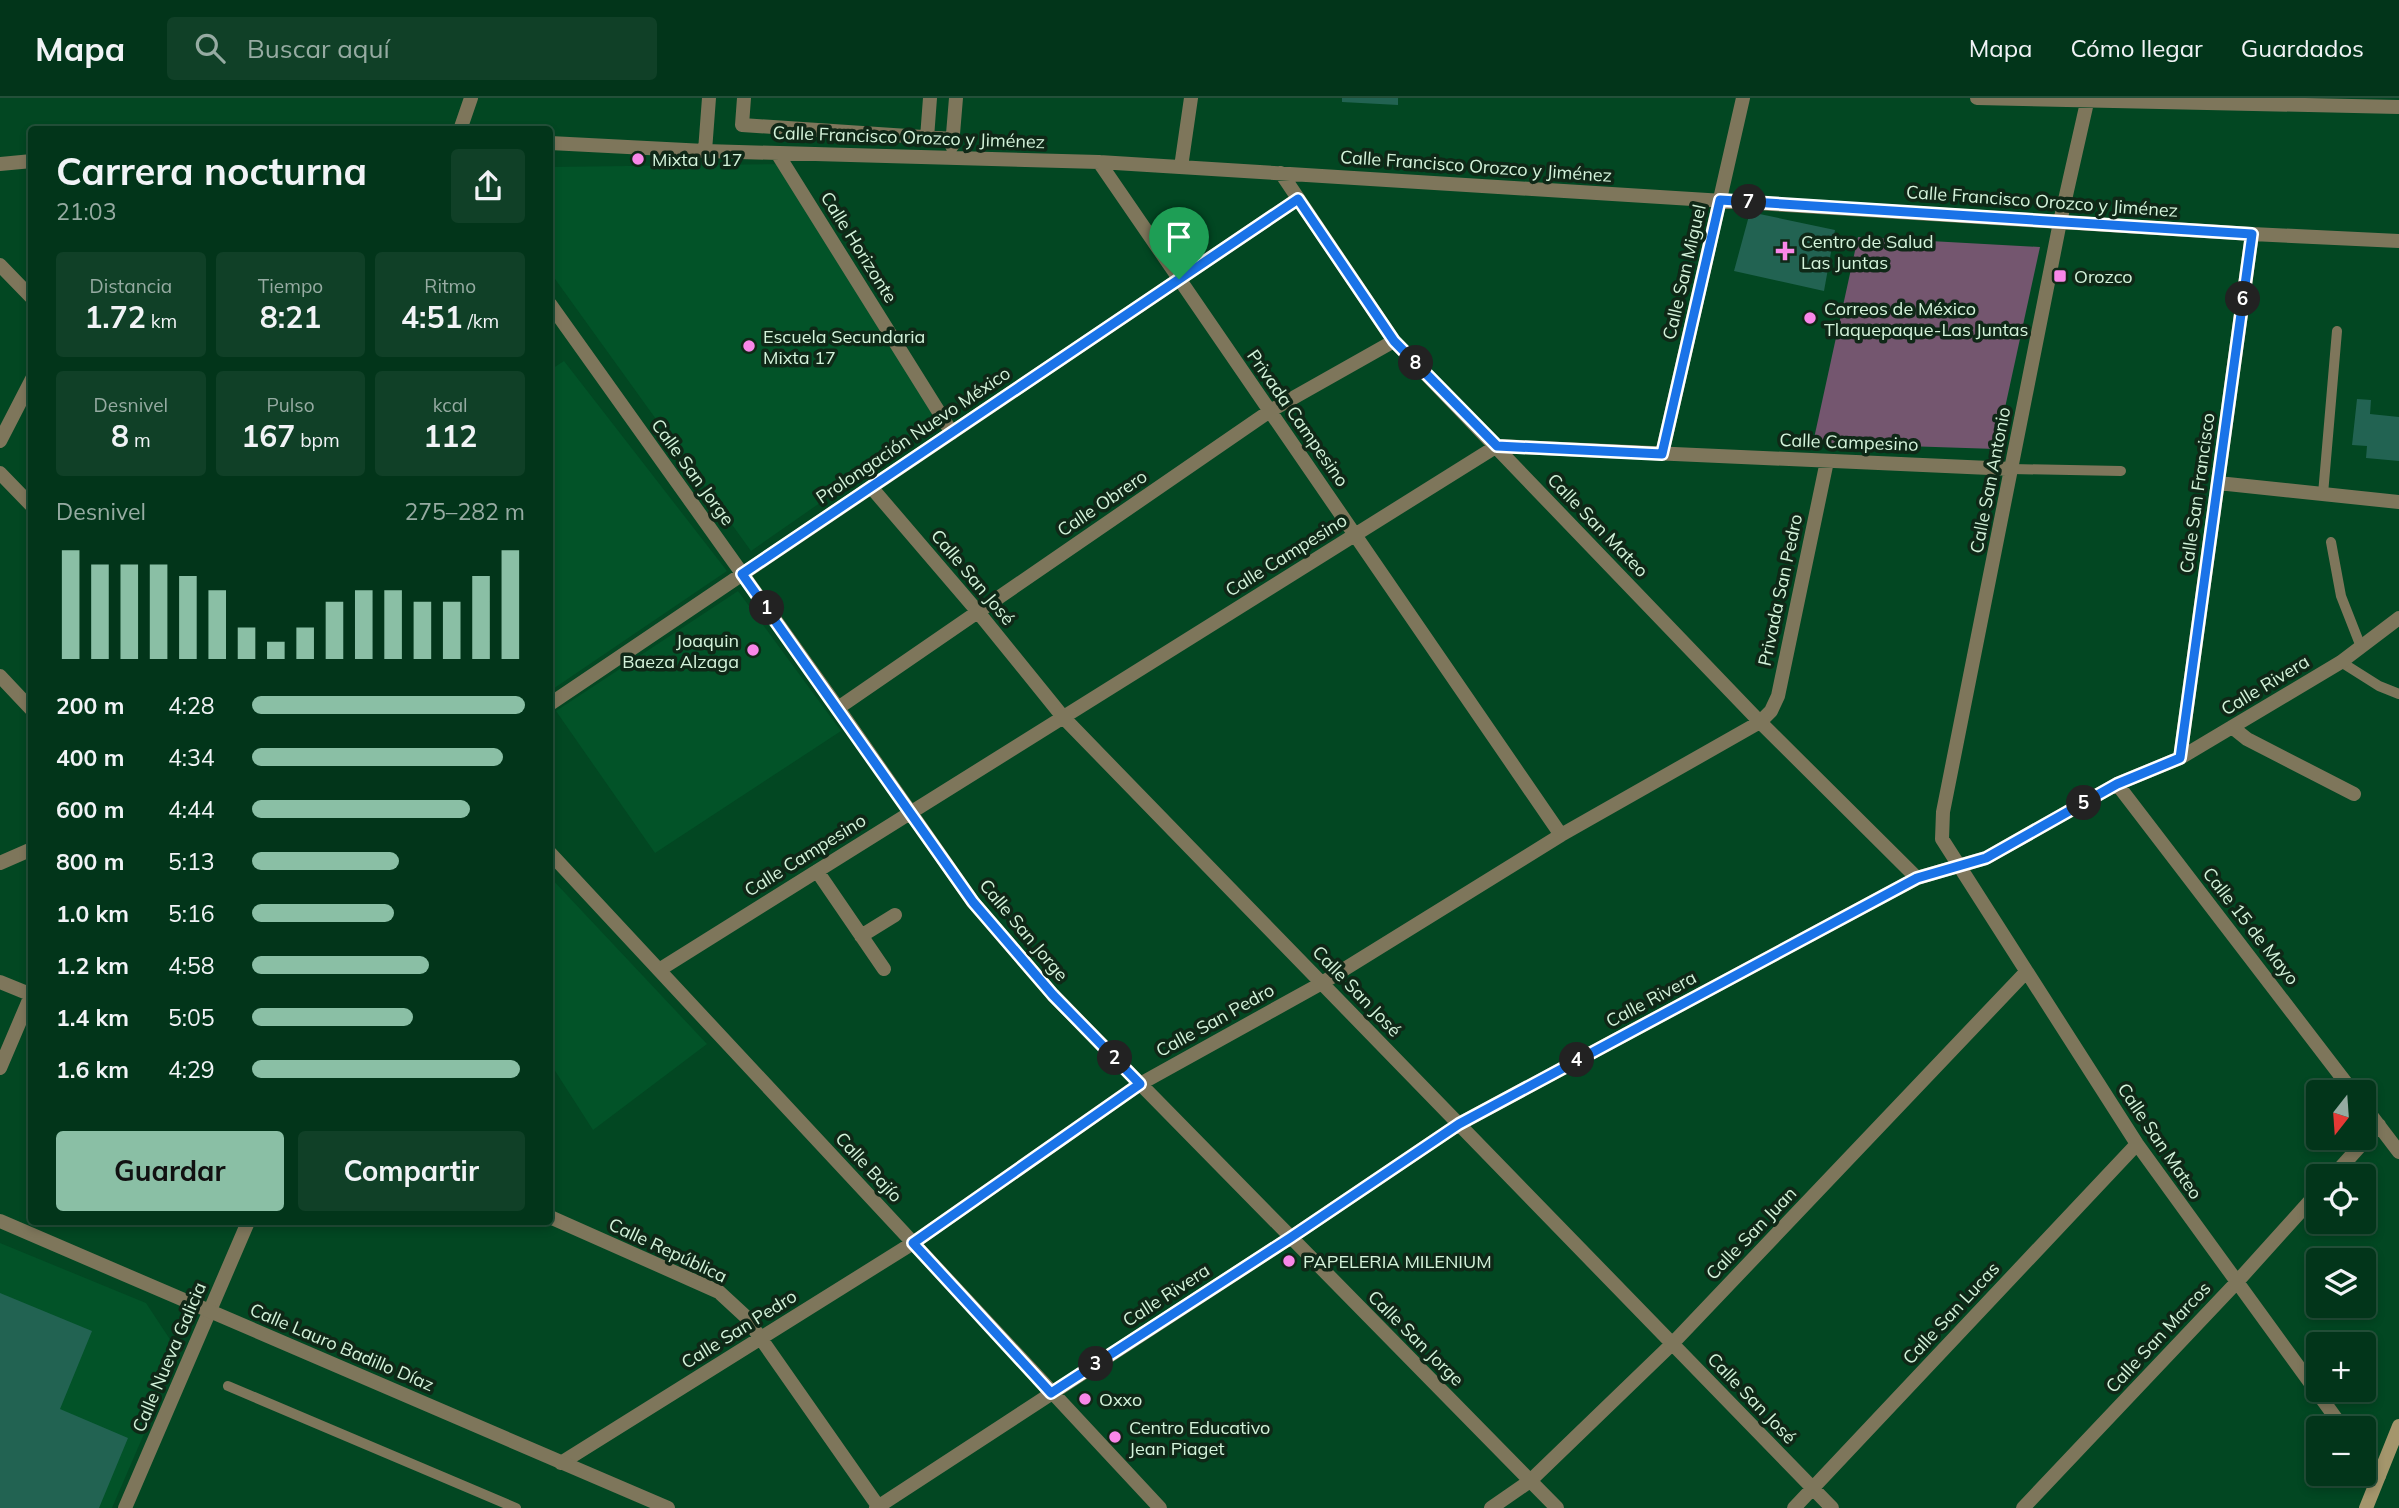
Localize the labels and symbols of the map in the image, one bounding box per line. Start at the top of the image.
street label: Calle Francisco Orozco y Jiménez [772,121,1046,153]
street label: Calle Francisco Orozco y Jiménez [1339,145,1613,187]
place label: Mixta U 17 [652,148,743,171]
marker: Mixta U 17 [630,151,646,167]
street label: Calle Francisco Orozco y Jiménez [1905,180,2179,222]
pin: 7 [1732,184,1766,220]
street label: Calle Horizonte [816,187,902,307]
street label: Calle San Miguel [1657,202,1711,342]
pin [1149,207,1209,279]
place label: Centro de Salud Las Juntas [1801,230,1934,274]
marker: Centro de Salud Las Juntas [1775,241,1795,261]
place label: Orozco [2074,265,2133,288]
marker: Orozco [2052,268,2068,284]
pin: 6 [2226,282,2260,316]
place label: Correos de México Tlaquepaque-Las Juntas [1824,297,2029,341]
marker: Correos de México Tlaquepaque-Las Juntas [1802,310,1818,326]
place label: Escuela Secundaria Mixta 17 [763,325,925,369]
marker: Escuela Secundaria Mixta 17 [741,338,757,354]
street label: Privada Campesino [1242,345,1354,491]
pin: 8 [1398,345,1434,380]
street label: Prolongación Nuevo México [811,361,1015,509]
street label: Calle San Antonio [1965,405,2015,555]
street label: Calle San Francisco [2174,411,2220,575]
street label: Calle San Jorge [647,414,739,530]
street label: Calle Campesino [1779,428,1919,456]
street label: Calle Obrero [1053,465,1151,541]
street label: Calle San Mateo [1543,468,1653,582]
street label: Calle Campesino [1221,508,1351,602]
street label: Privada San Pedro [1753,512,1807,668]
street label: Calle San José [926,524,1020,630]
pin: 1 [750,590,784,626]
place label: Joaquin Baeza Alzaga [622,629,739,673]
marker: Joaquin Baeza Alzaga [745,642,761,658]
street label: Calle Rivera [2217,650,2313,720]
pin: 5 [2066,786,2102,820]
street label: Calle Campesino [740,808,870,902]
street label: Calle 15 de Mayo [2198,862,2304,990]
street label: Calle San Jorge [975,874,1073,986]
street label: Calle San José [1308,941,1406,1041]
street label: Calle Rivera [1602,966,1700,1032]
street label: Calle San Pedro [1152,978,1278,1062]
pin: 2 [1098,1040,1132,1076]
pin: 4 [1560,1042,1594,1077]
street label: Calle San Mateo [2113,1078,2207,1204]
north arrow [2306,1080,2376,1150]
street label: Calle Bajío [831,1127,907,1207]
street label: Calle San Juan [1701,1182,1801,1284]
street label: Calle República [605,1213,731,1287]
place label: PAPELERIA MILENIUM [1303,1250,1492,1273]
marker: PAPELERIA MILENIUM [1281,1253,1297,1269]
street label: Calle San Lucas [1898,1257,2004,1369]
street label: Calle Rivera [1118,1258,1214,1332]
street label: Calle San Marcos [2101,1277,2215,1397]
street label: Calle Nueva Galicia [127,1279,211,1435]
street label: Calle San Pedro [677,1284,801,1374]
street label: Calle San Jorge [1363,1285,1469,1391]
street label: Calle Lauro Badillo Díaz [246,1298,438,1396]
pin: 3 [1078,1346,1114,1382]
street label: Calle San José [1703,1348,1801,1448]
place label: Oxxo [1099,1388,1142,1411]
marker: Oxxo [1077,1391,1093,1407]
place label: Centro Educativo Jean Piaget [1129,1416,1270,1460]
marker: Centro Educativo Jean Piaget [1107,1429,1123,1445]

